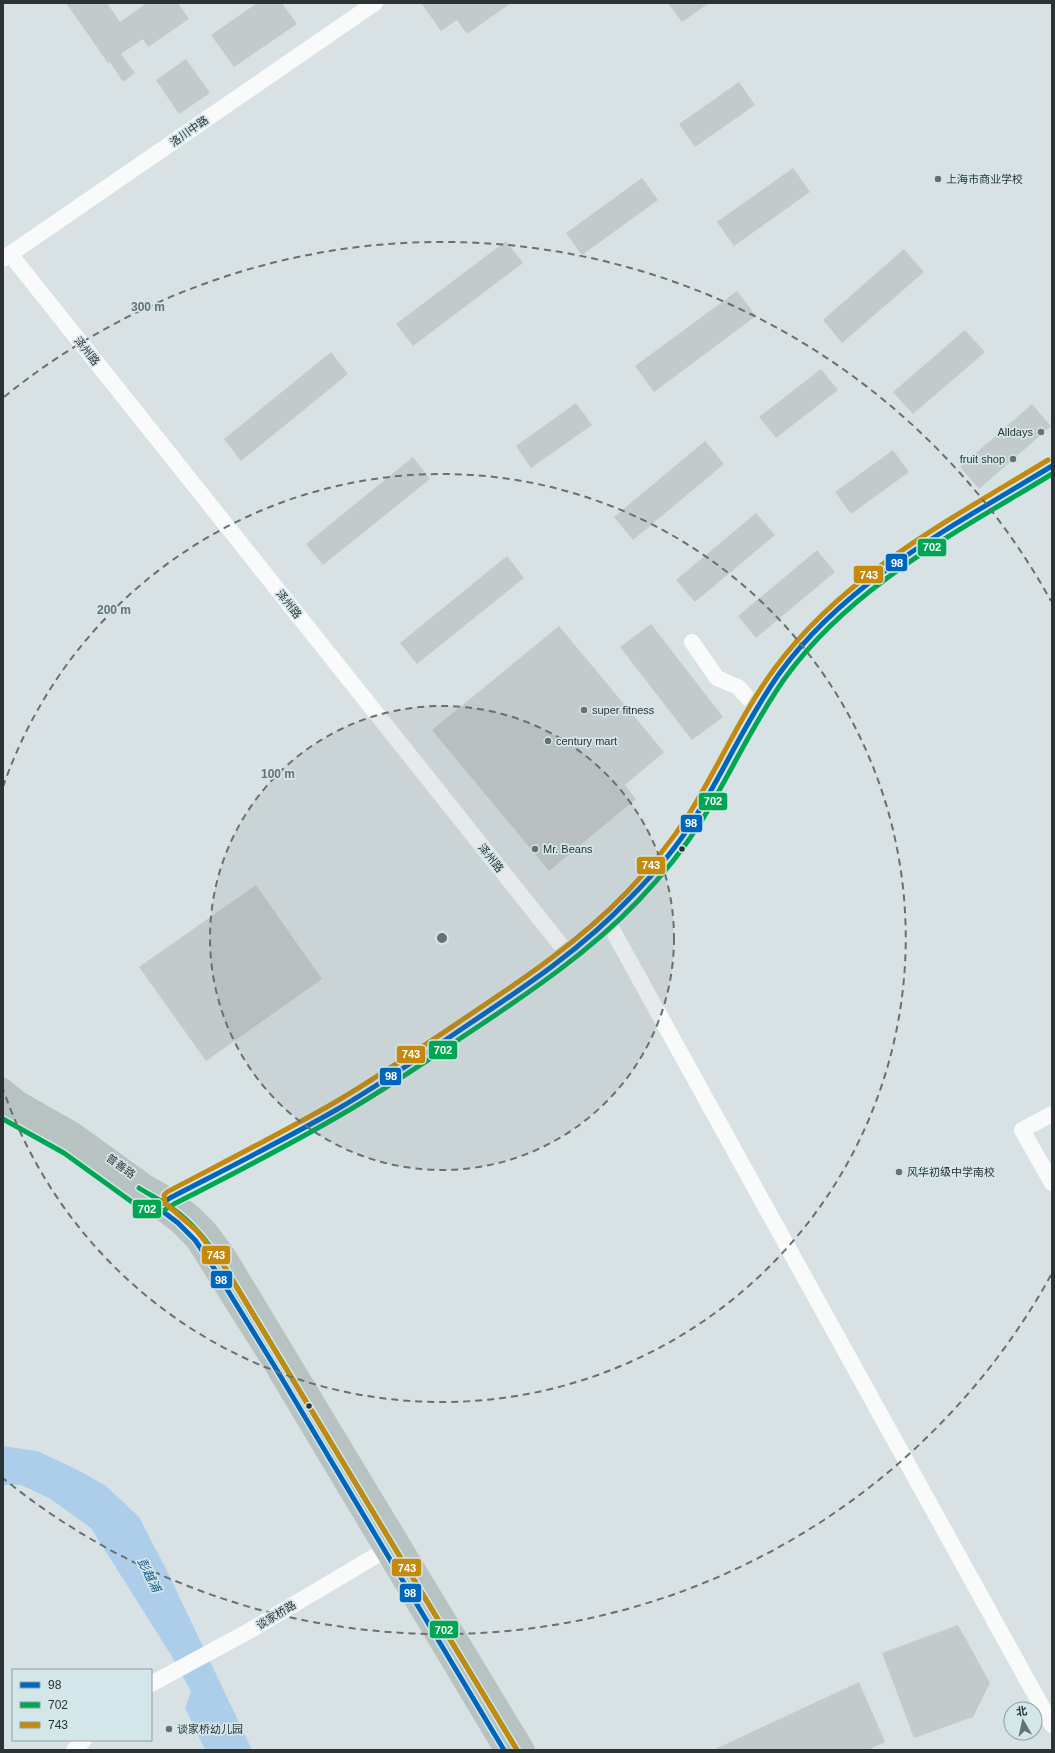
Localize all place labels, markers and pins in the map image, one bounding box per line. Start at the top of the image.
place label: 上海市商业学校 [946,173,1023,185]
marker: 上海市商业学校 [933,174,943,184]
place label: Alldays [998,426,1033,438]
marker: Alldays [1036,427,1046,437]
place label: fruit shop [960,453,1005,465]
marker: fruit shop [1008,454,1018,464]
place label: super fitness [592,704,655,716]
marker: super fitness [579,705,589,715]
place label: century mart [556,735,617,747]
marker: century mart [543,736,553,746]
place label: Mr. Beans [543,843,593,855]
marker: Mr. Beans [530,844,540,854]
unlabelled marker [677,844,687,854]
centre of rings [435,931,449,945]
place label: 风华初级中学南校 [907,1166,995,1178]
marker: 风华初级中学南校 [894,1167,904,1177]
unlabelled marker [304,1401,314,1411]
place label: 谈家桥幼儿园 [177,1723,243,1735]
marker: 谈家桥幼儿园 [164,1724,174,1734]

